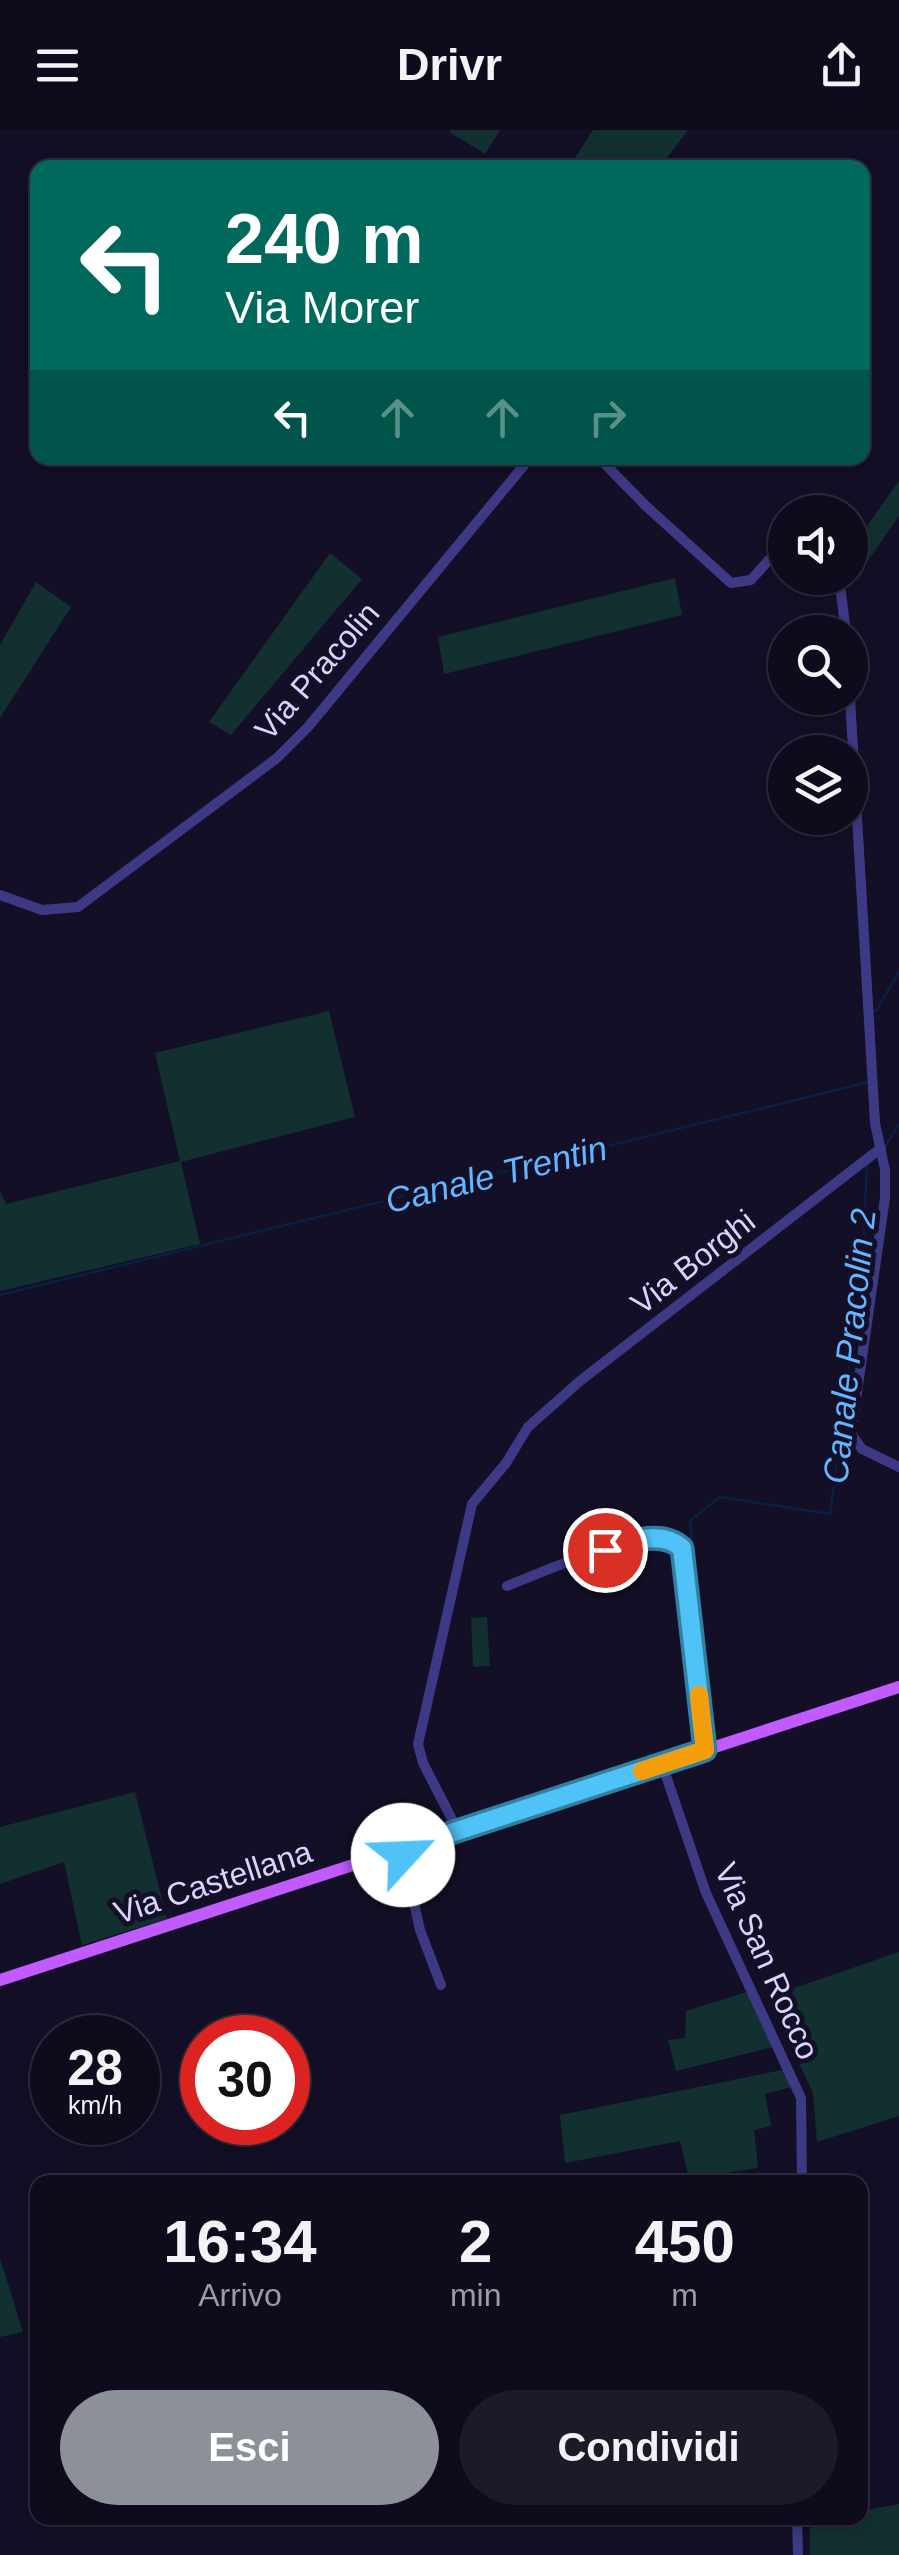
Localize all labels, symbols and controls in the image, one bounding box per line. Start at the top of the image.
icon: menu [30,38,85,93]
icon: share [814,38,869,93]
text: Drivr [397,39,502,90]
icon: left [60,200,190,330]
text: 240 m [225,200,423,278]
text: Via Morer [225,282,419,333]
icon: left [265,390,320,445]
icon: ahead [370,390,425,445]
icon: ahead [475,390,530,445]
icon: right [580,390,635,445]
map controls [768,495,868,835]
button: sound [768,495,868,595]
street label: Via Pracolin [248,595,386,747]
button: search [768,615,868,715]
button: layers [768,735,868,835]
water label: Canale Trentin [381,1128,611,1220]
street label: Via Borghi [624,1203,762,1321]
water label: Canale Pracolin 2 [815,1207,883,1485]
pin [563,1508,648,1593]
icon: arrive [578,1523,633,1578]
position arrow [351,1803,455,1907]
street label: Via Castellana [110,1833,317,1931]
street label: Via San Rocco [708,1857,826,2065]
speed limit sign: 30 [180,2015,310,2145]
text: 28 [67,2040,123,2096]
text: km/h [68,2091,122,2119]
text: 16:34 [163,2208,317,2275]
text: 2 [459,2208,492,2275]
text: 450 [635,2208,735,2275]
text: Arrivo [198,2277,282,2313]
text: min [450,2277,501,2313]
text: m [671,2277,698,2313]
button: Esci [60,2390,439,2505]
button: Condividi [459,2390,838,2505]

